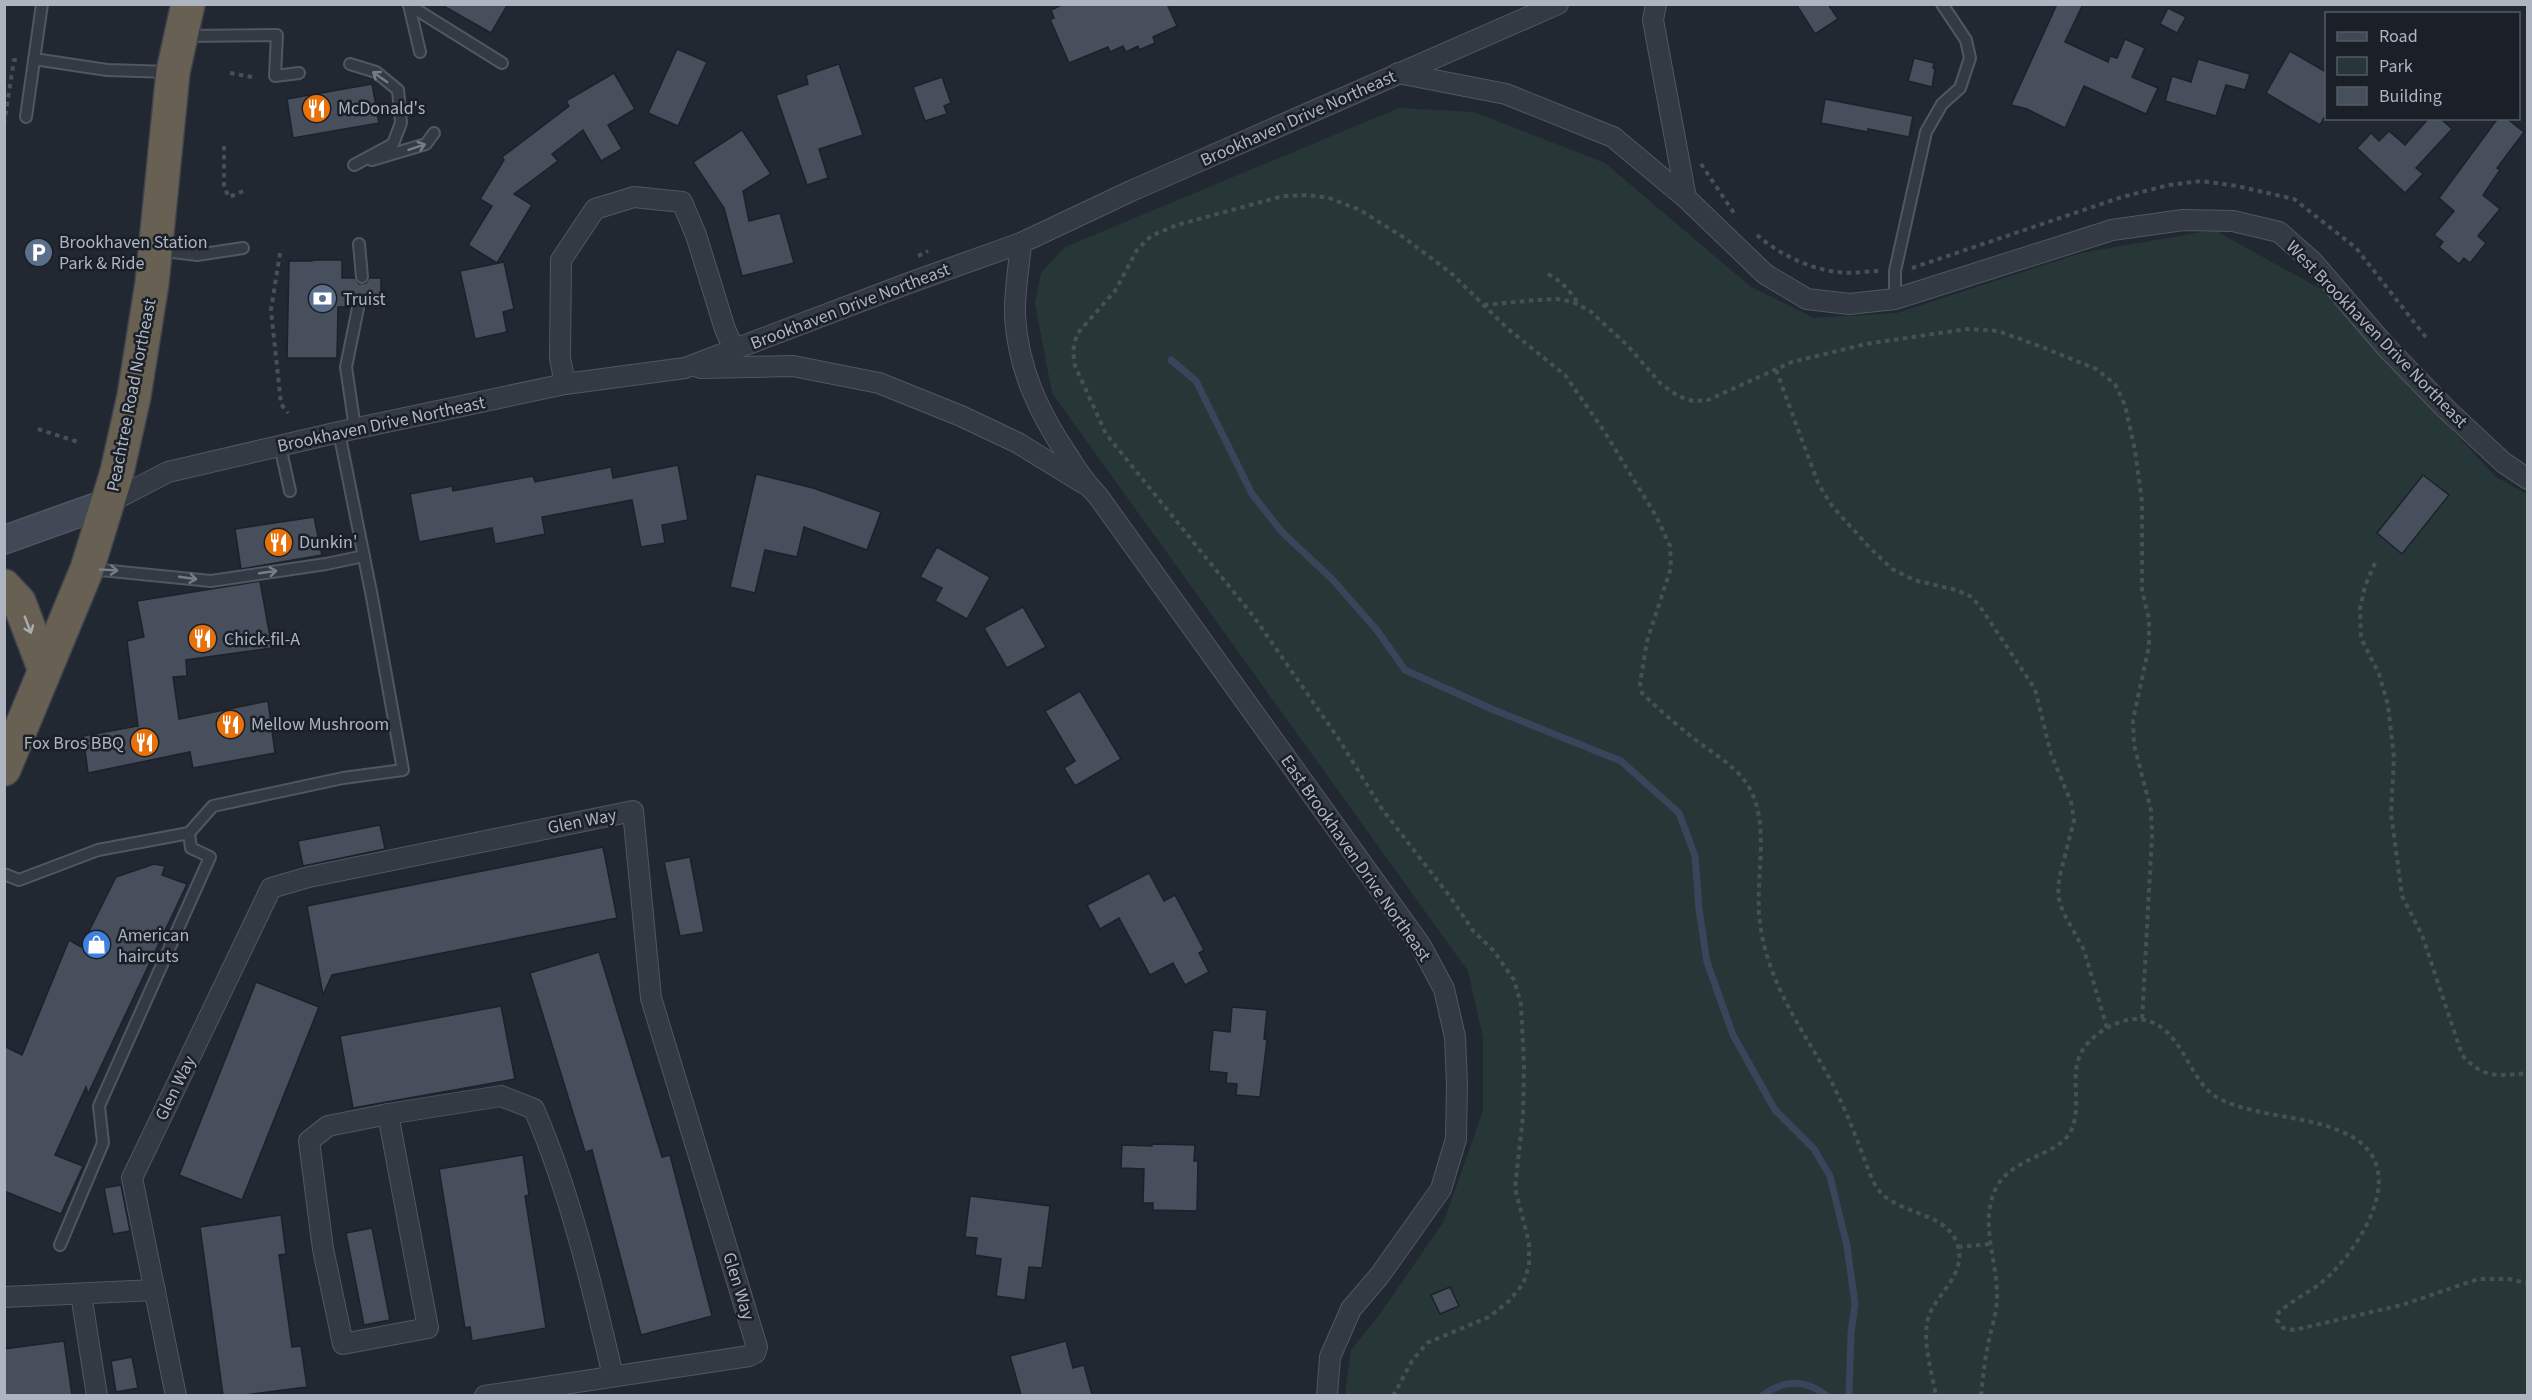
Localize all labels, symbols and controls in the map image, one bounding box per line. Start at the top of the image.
legend [2325,12,2520,120]
text: Road [2379,24,2418,49]
text: Park [2379,54,2413,79]
street label: Brookhaven Drive Northeast [1196,64,1400,173]
one-way arrow [373,71,389,83]
text: Building [2379,84,2442,109]
restaurant icon: McDonald's [301,92,333,124]
place label: McDonald's [338,96,425,121]
one-way arrow [407,140,426,151]
place label: Brookhaven Station Park & Ride [59,230,207,276]
street label: West Brookhaven Drive Northeast [2280,235,2473,434]
parking icon: Brookhaven Station Park & Ride [22,236,54,268]
street label: Brookhaven Drive Northeast [747,257,954,356]
bank icon: Truist [306,283,338,315]
place label: Truist [343,287,386,312]
street label: Peachtree Road Northeast [101,297,162,494]
street label: Brookhaven Drive Northeast [275,390,487,459]
restaurant icon: Dunkin' [262,526,294,558]
place label: Dunkin' [299,530,357,555]
one-way arrow [98,565,118,576]
one-way arrow [258,567,278,578]
one-way arrow [178,572,198,583]
one-way arrow [23,615,34,633]
restaurant icon: Chick-fil-A [187,623,219,655]
place label: Chick-fil-A [224,627,300,652]
restaurant icon: Mellow Mushroom [214,708,246,740]
place label: Mellow Mushroom [251,712,389,737]
restaurant icon: Fox Bros BBQ [129,727,161,759]
place label: Fox Bros BBQ [24,731,124,756]
street label: East Brookhaven Drive Northeast [1274,750,1437,967]
street label: Glen Way [546,802,619,840]
place label: American haircuts [118,923,189,969]
shop icon: American haircuts [81,929,113,961]
street label: Glen Way [149,1051,202,1125]
street label: Glen Way [716,1249,761,1324]

